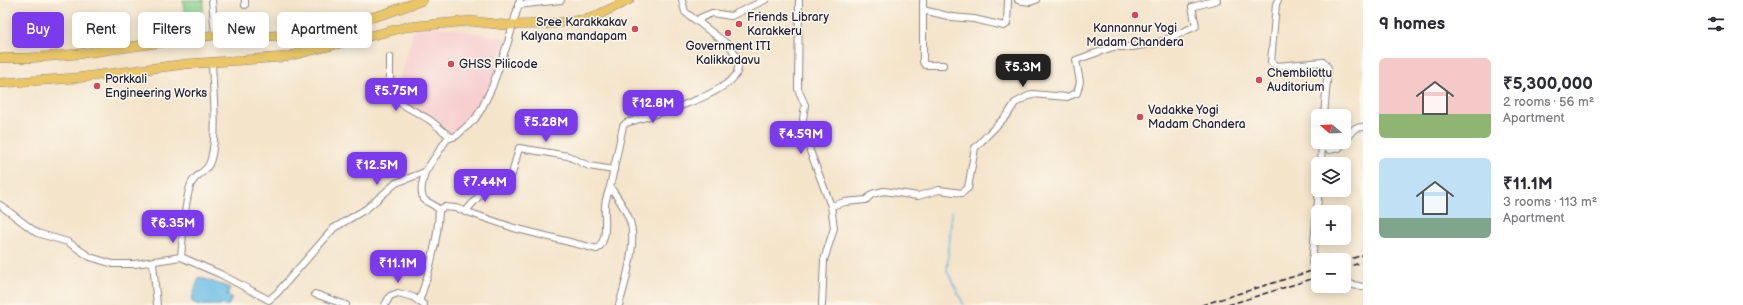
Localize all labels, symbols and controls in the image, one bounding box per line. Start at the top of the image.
place label: Friends Library Karakkeru [747,10,830,39]
marker: Kannannur Yogi Madam Chandera [1130,10,1140,20]
chip: Buy [12,12,64,48]
chip: Rent [72,12,130,48]
chip: Filters [138,12,205,48]
chip: New [213,12,269,48]
chip: Apartment [277,12,372,48]
icon: filters [1705,13,1727,35]
text: 9 homes [1379,14,1445,34]
place label: Sree Karakkakav Kalyana mandapam [520,15,627,44]
marker: Friends Library Karakkeru [734,19,744,29]
place label: Kannannur Yogi Madam Chandera [1086,21,1184,50]
marker: Sree Karakkakav Kalyana mandapam [630,24,640,34]
marker: Government ITI Kalikkadavu [723,28,733,38]
place label: Government ITI Kalikkadavu [686,39,771,68]
pin: ₹5.3M [995,54,1051,88]
place label: GHSS Pilicode [459,57,538,72]
marker: GHSS Pilicode [446,59,456,69]
text: ₹5.3M [1005,59,1041,75]
place label: Chembilottu Auditorium [1267,66,1332,95]
place label: Porkkali Engineering Works [105,72,207,101]
icon: home [1411,74,1459,122]
text: ₹5,300,000 [1503,74,1593,94]
marker: Chembilottu Auditorium [1254,75,1264,85]
pin: ₹5.75M [363,78,429,112]
marker: Porkkali Engineering Works [92,81,102,91]
text: ₹5.75M [374,83,418,99]
pin: ₹12.8M [620,90,686,124]
text: 2 rooms · 56 m² [1503,94,1594,110]
text: ₹12.8M [632,95,674,111]
place label: Vadakke Yogi Madam Chandera [1148,103,1246,132]
pin: ₹5.28M [513,109,579,143]
north arrow [1311,109,1351,149]
map controls [1311,109,1351,293]
text: Apartment [1503,110,1564,126]
marker: Vadakke Yogi Madam Chandera [1135,112,1145,122]
text: ₹5.28M [524,114,568,130]
pin: ₹4.59M [768,121,834,155]
text: ₹4.59M [779,126,823,142]
pin: ₹12.5M [344,152,410,186]
text: ₹12.5M [356,157,398,173]
button: layers [1311,157,1351,197]
pin: ₹7.44M [452,169,518,203]
text: ₹7.44M [463,174,507,190]
icon: home [1411,174,1459,222]
text: ₹11.1M [1503,174,1553,194]
text: 3 rooms · 113 m² [1503,194,1597,210]
button: + [1311,205,1351,245]
pin: ₹6.35M [140,210,206,244]
text: Apartment [1503,210,1564,226]
text: ₹6.35M [151,215,195,231]
pin: ₹11.1M [365,250,431,284]
button: − [1311,253,1351,293]
text: ₹11.1M [379,255,417,271]

